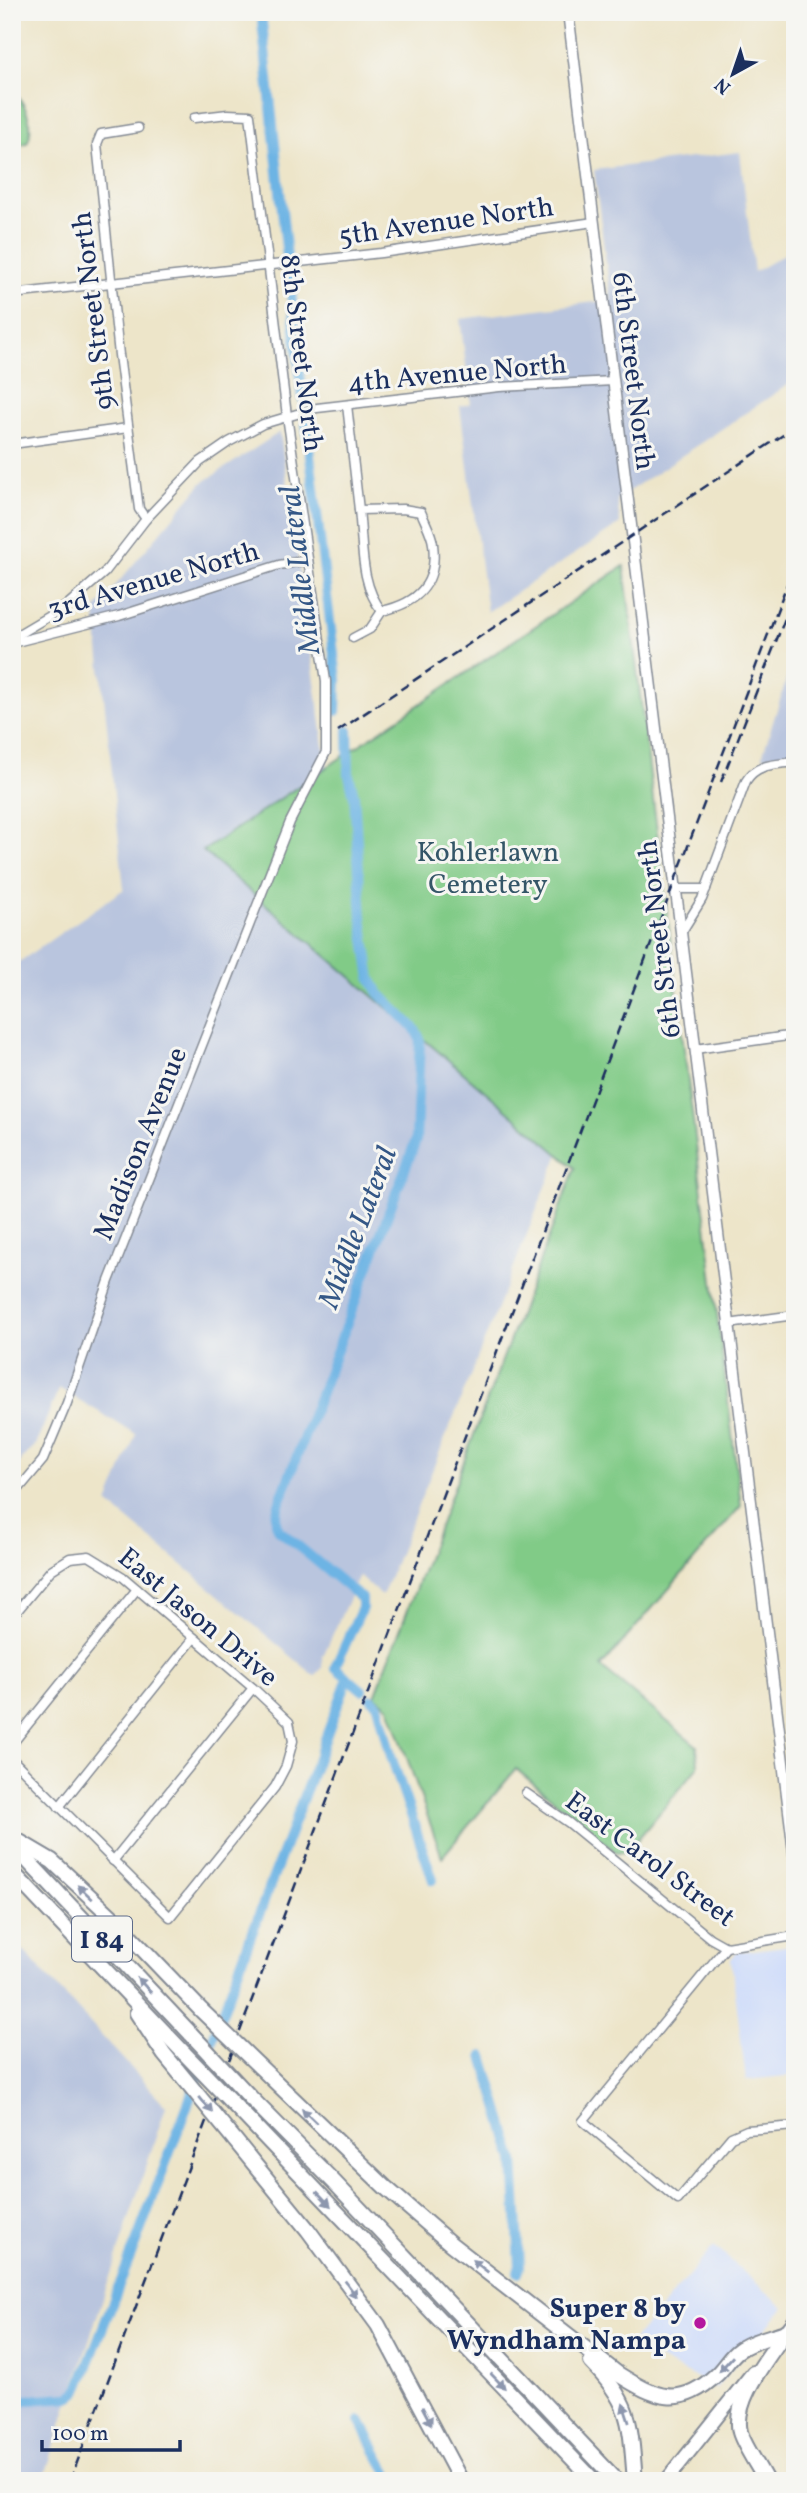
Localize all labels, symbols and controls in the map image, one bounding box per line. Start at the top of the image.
north arrow [698,38,768,108]
text: N [710,71,737,100]
street label: 5th Avenue North [336,188,556,257]
street label: 9th Street North [63,209,126,412]
street label: 8th Street North [269,252,332,455]
street label: 6th Street North [601,270,664,473]
street label: 4th Avenue North [346,345,568,404]
water label: Middle Lateral [270,482,332,658]
street label: 3rd Avenue North [43,533,264,630]
park label: Kohlerlawn Cemetery [417,834,559,905]
street label: 6th Street North [629,837,692,1040]
street label: Madison Avenue [85,1042,198,1246]
water label: Middle Lateral [308,1140,409,1315]
street label: East Jason Drive [109,1539,286,1697]
street label: East Carol Street [556,1783,743,1937]
one-way arrow [77,1885,94,1901]
road number: I 84 [72,1916,132,1962]
one-way arrow [137,1977,153,1994]
one-way arrow [198,2096,214,2114]
one-way arrow [301,2109,318,2125]
one-way arrow [316,2190,332,2207]
one-way arrow [471,2260,489,2274]
one-way arrow [344,2279,359,2297]
place label: Super 8 by Wyndham Nampa [447,2290,686,2361]
marker: Super 8 by Wyndham Nampa [692,2315,708,2331]
one-way arrow [719,2355,735,2372]
one-way arrow [490,2372,506,2389]
one-way arrow [620,2403,631,2424]
one-way arrow [421,2406,433,2425]
scale bar [42,2409,180,2453]
text: 100 m [52,2420,109,2449]

